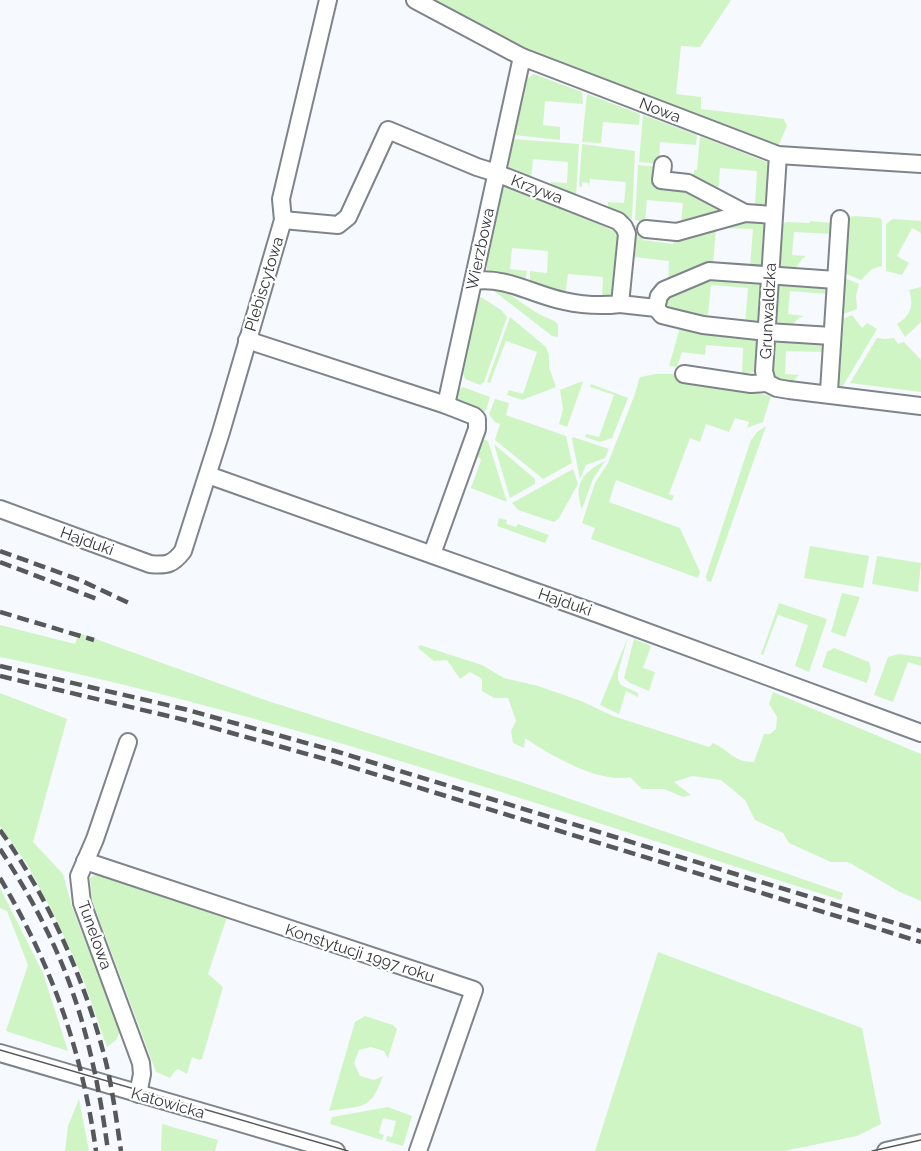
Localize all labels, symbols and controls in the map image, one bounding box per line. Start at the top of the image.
street label: Nowa [637,93,683,127]
street label: Krzywa [508,170,566,208]
street label: Wierzbowa [462,206,498,292]
street label: Plebiscytowa [241,234,287,334]
street label: Grunwaldzka [756,262,780,360]
street label: Hajduki [58,523,116,559]
street label: Hajduki [536,584,594,620]
street label: Tunelowa [74,898,116,972]
street label: Konstytucji 1997 roku [283,920,437,986]
street label: Katowicka [129,1083,207,1123]

